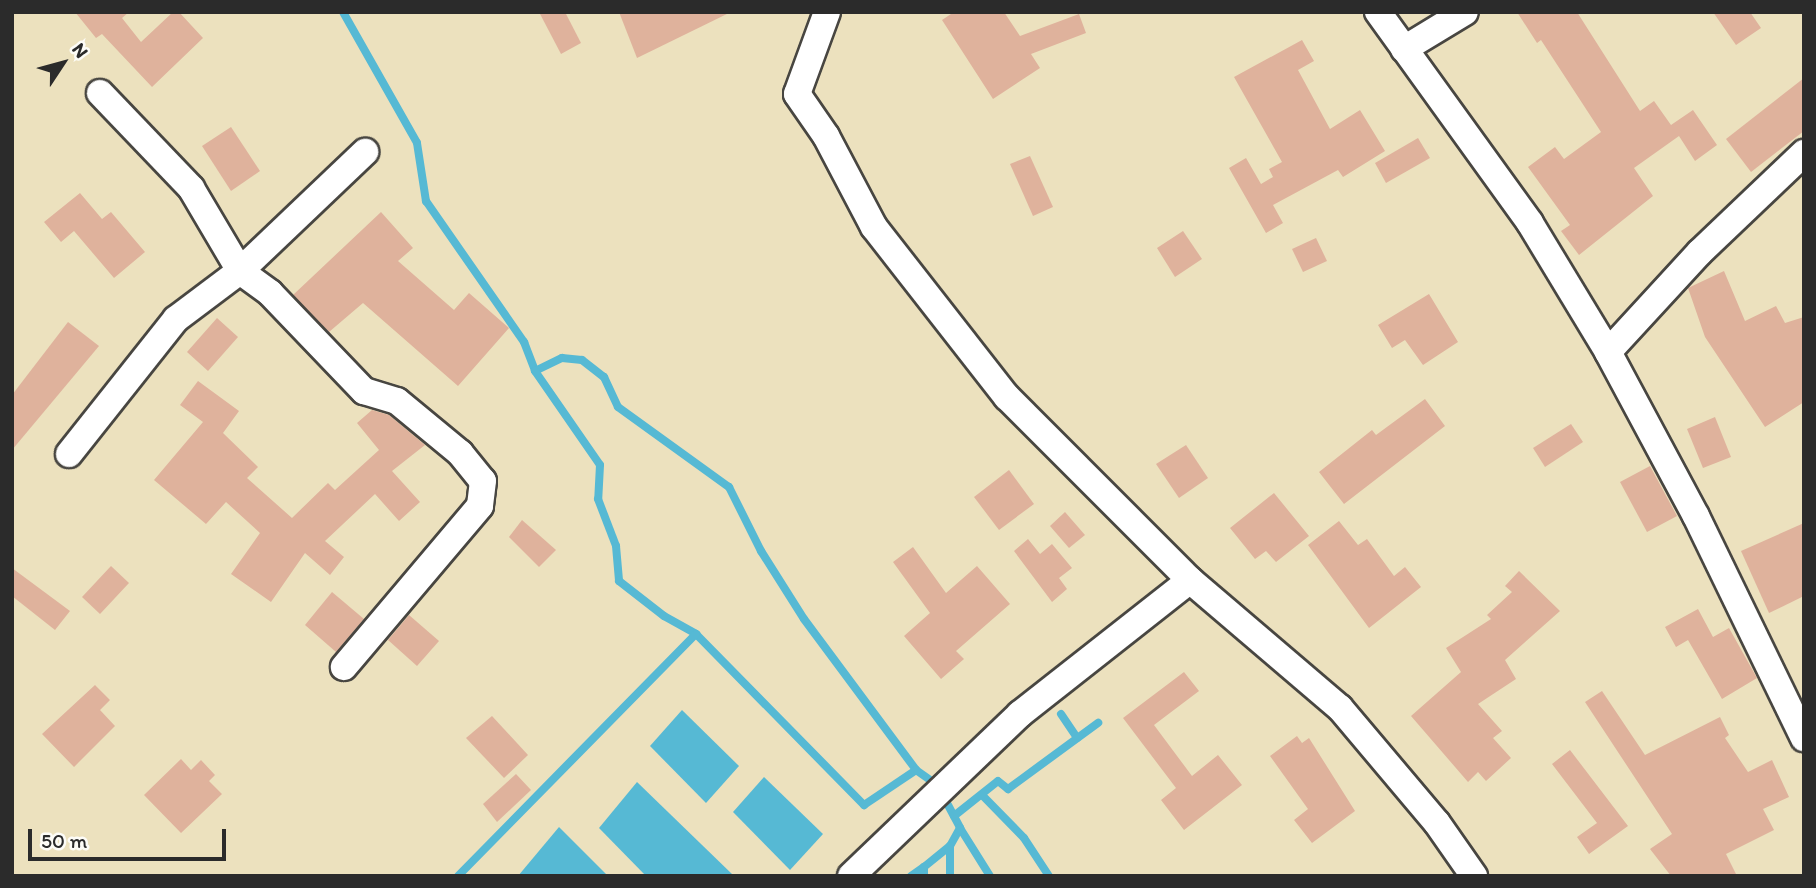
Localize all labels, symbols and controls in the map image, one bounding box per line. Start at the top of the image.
north arrow [28,28,98,98]
text: N [67,38,93,62]
scale bar [32,814,229,858]
text: 50 m [41,828,87,853]

